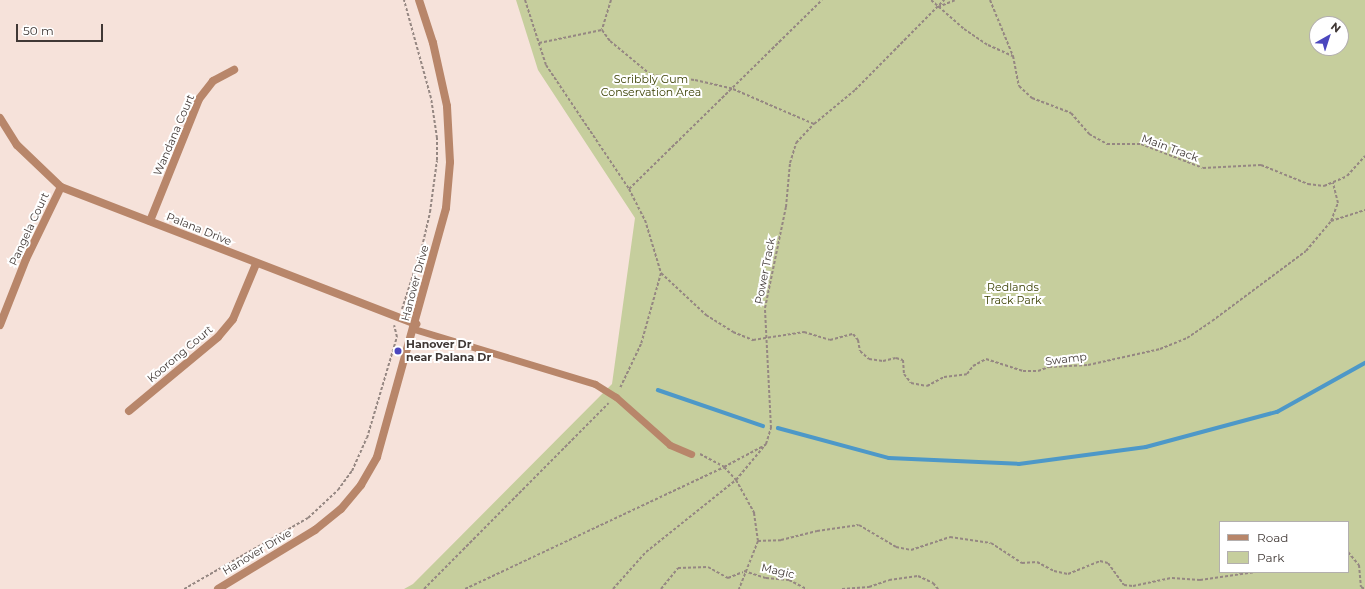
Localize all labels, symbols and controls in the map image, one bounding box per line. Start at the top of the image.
scale bar [18,16,105,42]
north arrow [1309,16,1349,56]
text: N [1328,19,1344,36]
text: 50 m [23,23,54,38]
park label: Scribbly Gum Conservation Area [601,73,701,99]
street label: Wandana Court [151,92,197,178]
street label: Main Track [1140,132,1200,164]
street label: Pangela Court [6,190,52,268]
street label: Palana Drive [164,210,234,248]
street label: Power Track [752,237,778,305]
street label: Hanover Drive [399,244,431,322]
park label: Redlands Track Park [984,281,1042,307]
street label: Koorong Court [145,323,215,385]
place label: Hanover Dr near Palana Dr [406,338,491,364]
marker: Hanover Dr near Palana Dr [393,346,403,356]
street label: Swamp [1044,350,1088,368]
legend [1219,521,1349,573]
street label: Hanover Drive [220,526,294,578]
text: Road [1257,530,1288,545]
text: Park [1257,550,1284,565]
street label: Magic [760,561,796,581]

